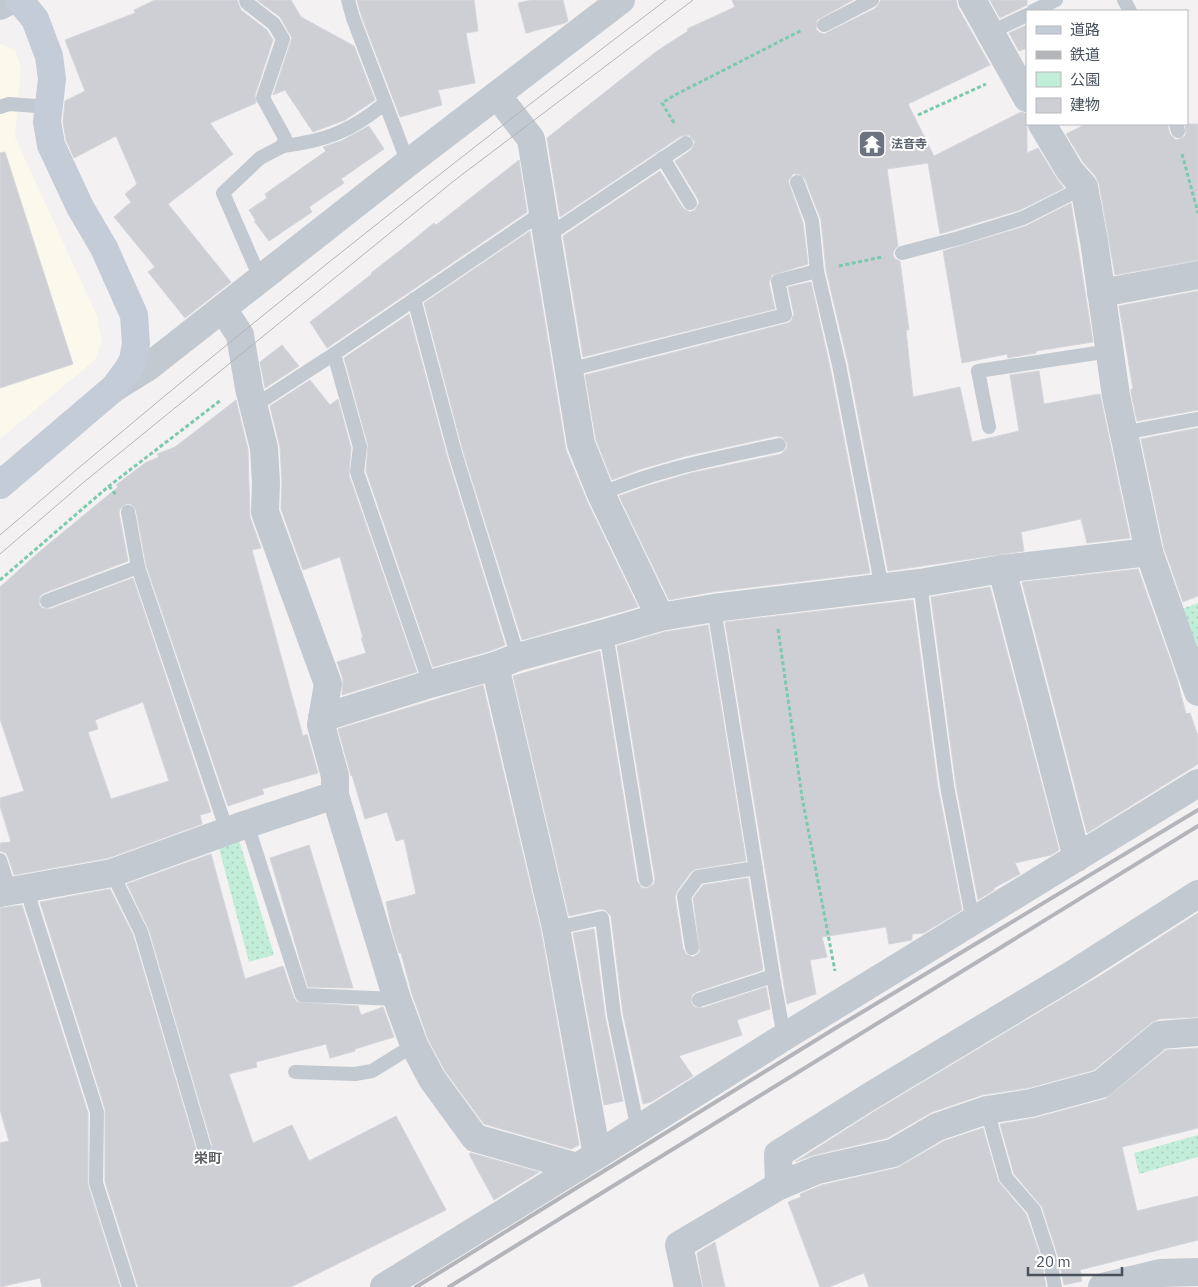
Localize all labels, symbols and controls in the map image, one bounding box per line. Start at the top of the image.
legend [1026,10,1188,125]
text: 道路 [1070,20,1100,39]
text: 鉄道 [1070,45,1100,64]
text: 公園 [1070,70,1100,89]
text: 建物 [1070,95,1100,114]
temple icon: 法音寺 [857,129,887,159]
place label: 法音寺 [891,136,927,151]
district label: 栄町 [194,1149,222,1167]
scale bar [1028,1244,1122,1276]
text: 20 m [1036,1252,1071,1271]

